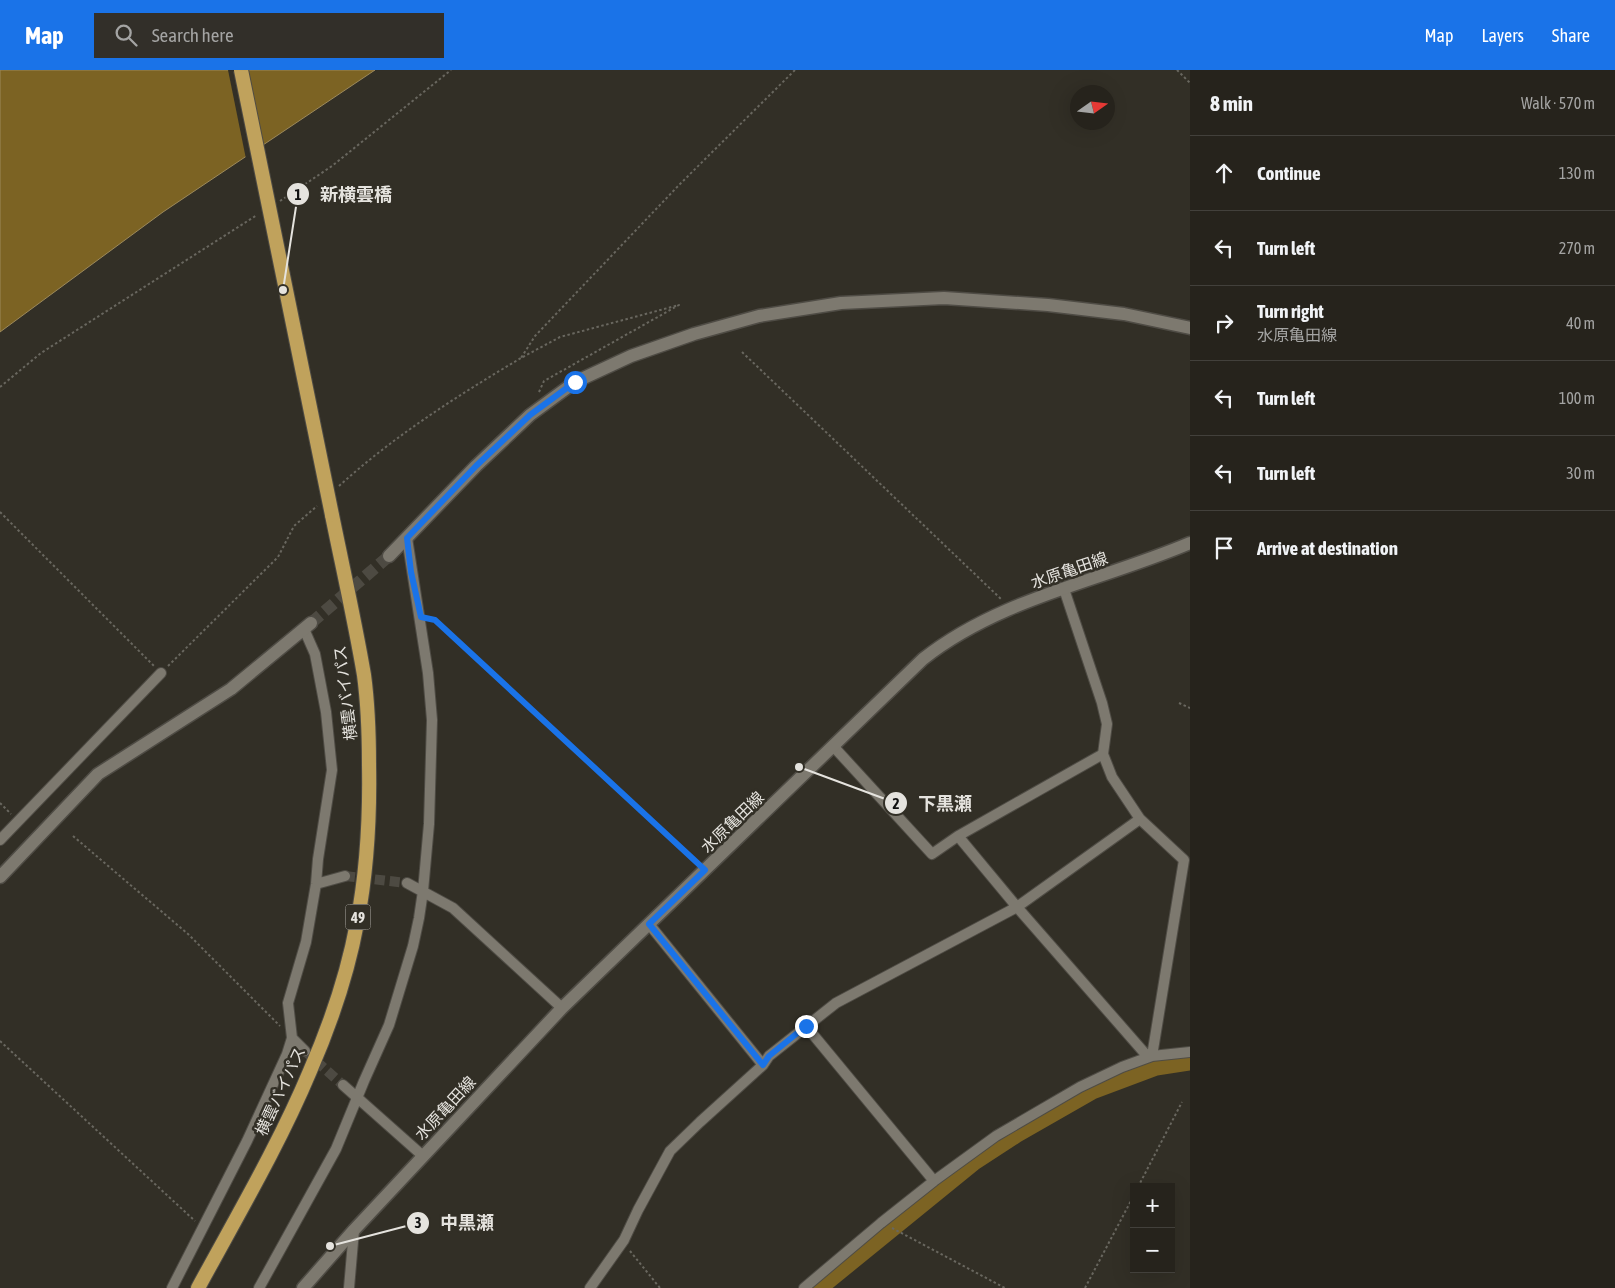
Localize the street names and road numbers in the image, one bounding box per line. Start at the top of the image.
street label: 水原亀田線 [1028,548,1110,592]
street label: 横雲バイパス [330,644,360,742]
street label: 水原亀田線 [697,788,767,856]
road number: 49 [346,904,370,930]
street label: 横雲バイパス [252,1044,308,1138]
street label: 水原亀田線 [411,1073,479,1143]

